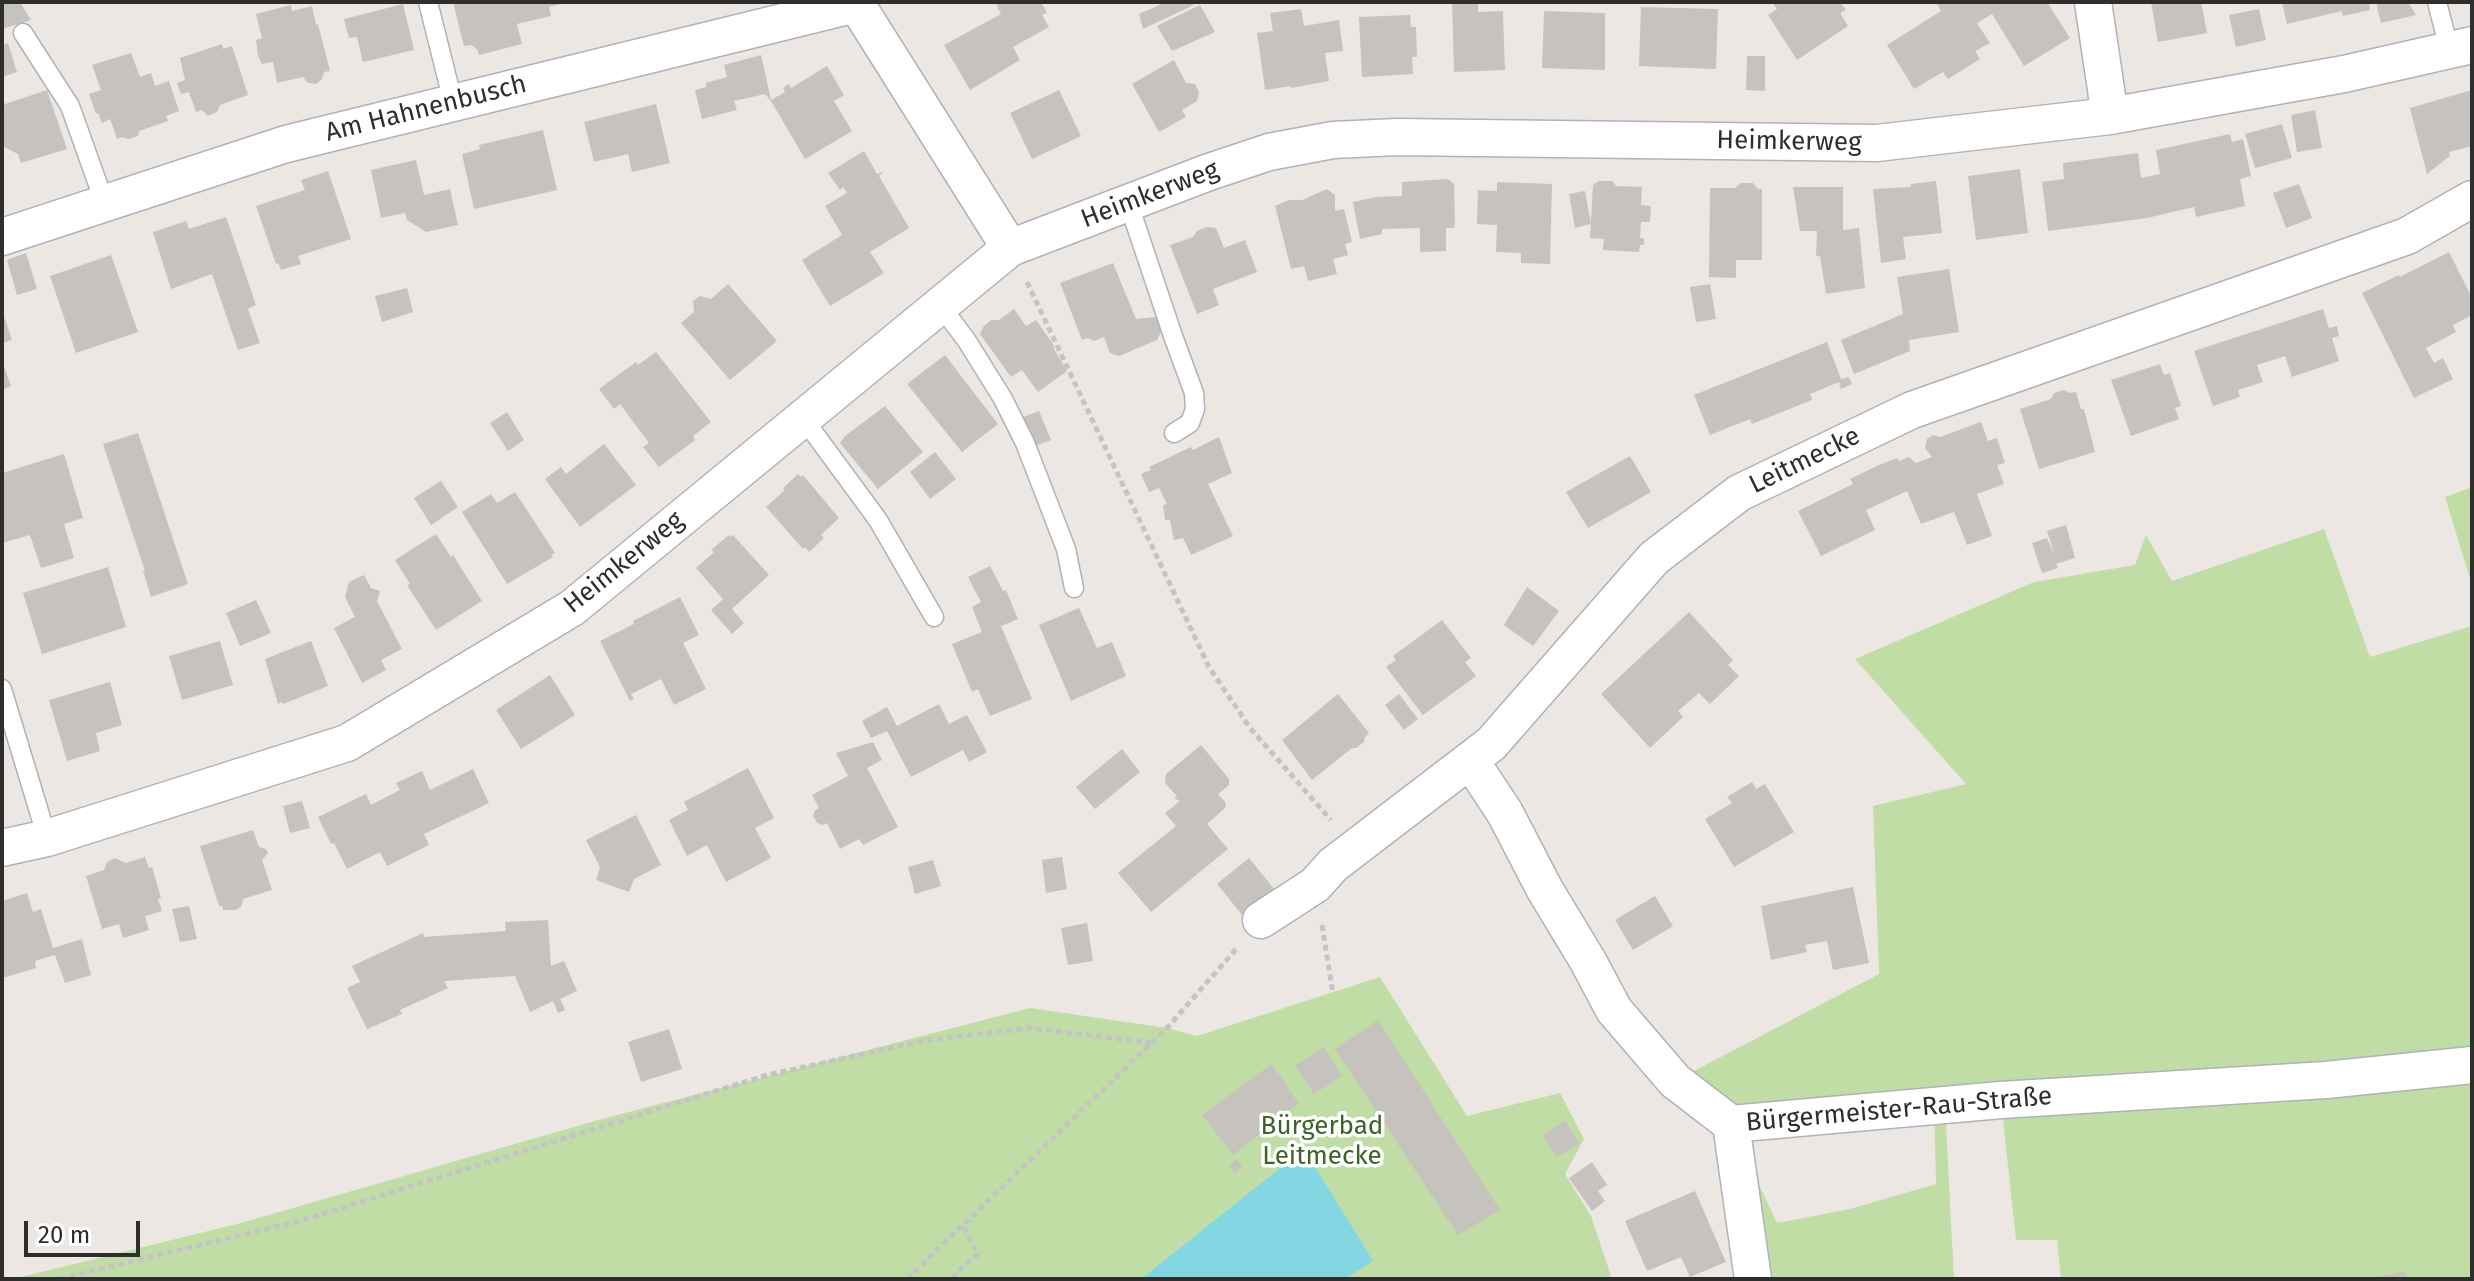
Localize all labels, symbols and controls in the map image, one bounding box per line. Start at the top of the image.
street label: Am Hahnenbusch [322,69,530,149]
street label: Heimkerweg [1716,125,1862,159]
street label: Heimkerweg [1077,154,1223,236]
street label: Leitmecke [1745,421,1865,501]
street label: Heimkerweg [558,505,690,621]
street label: Bürgermeister-Rau-Straße [1745,1081,2053,1139]
park label: Bürgerbad Leitmecke [1261,1111,1383,1172]
scale bar [28,1205,144,1255]
text: 20 m [38,1221,90,1249]

